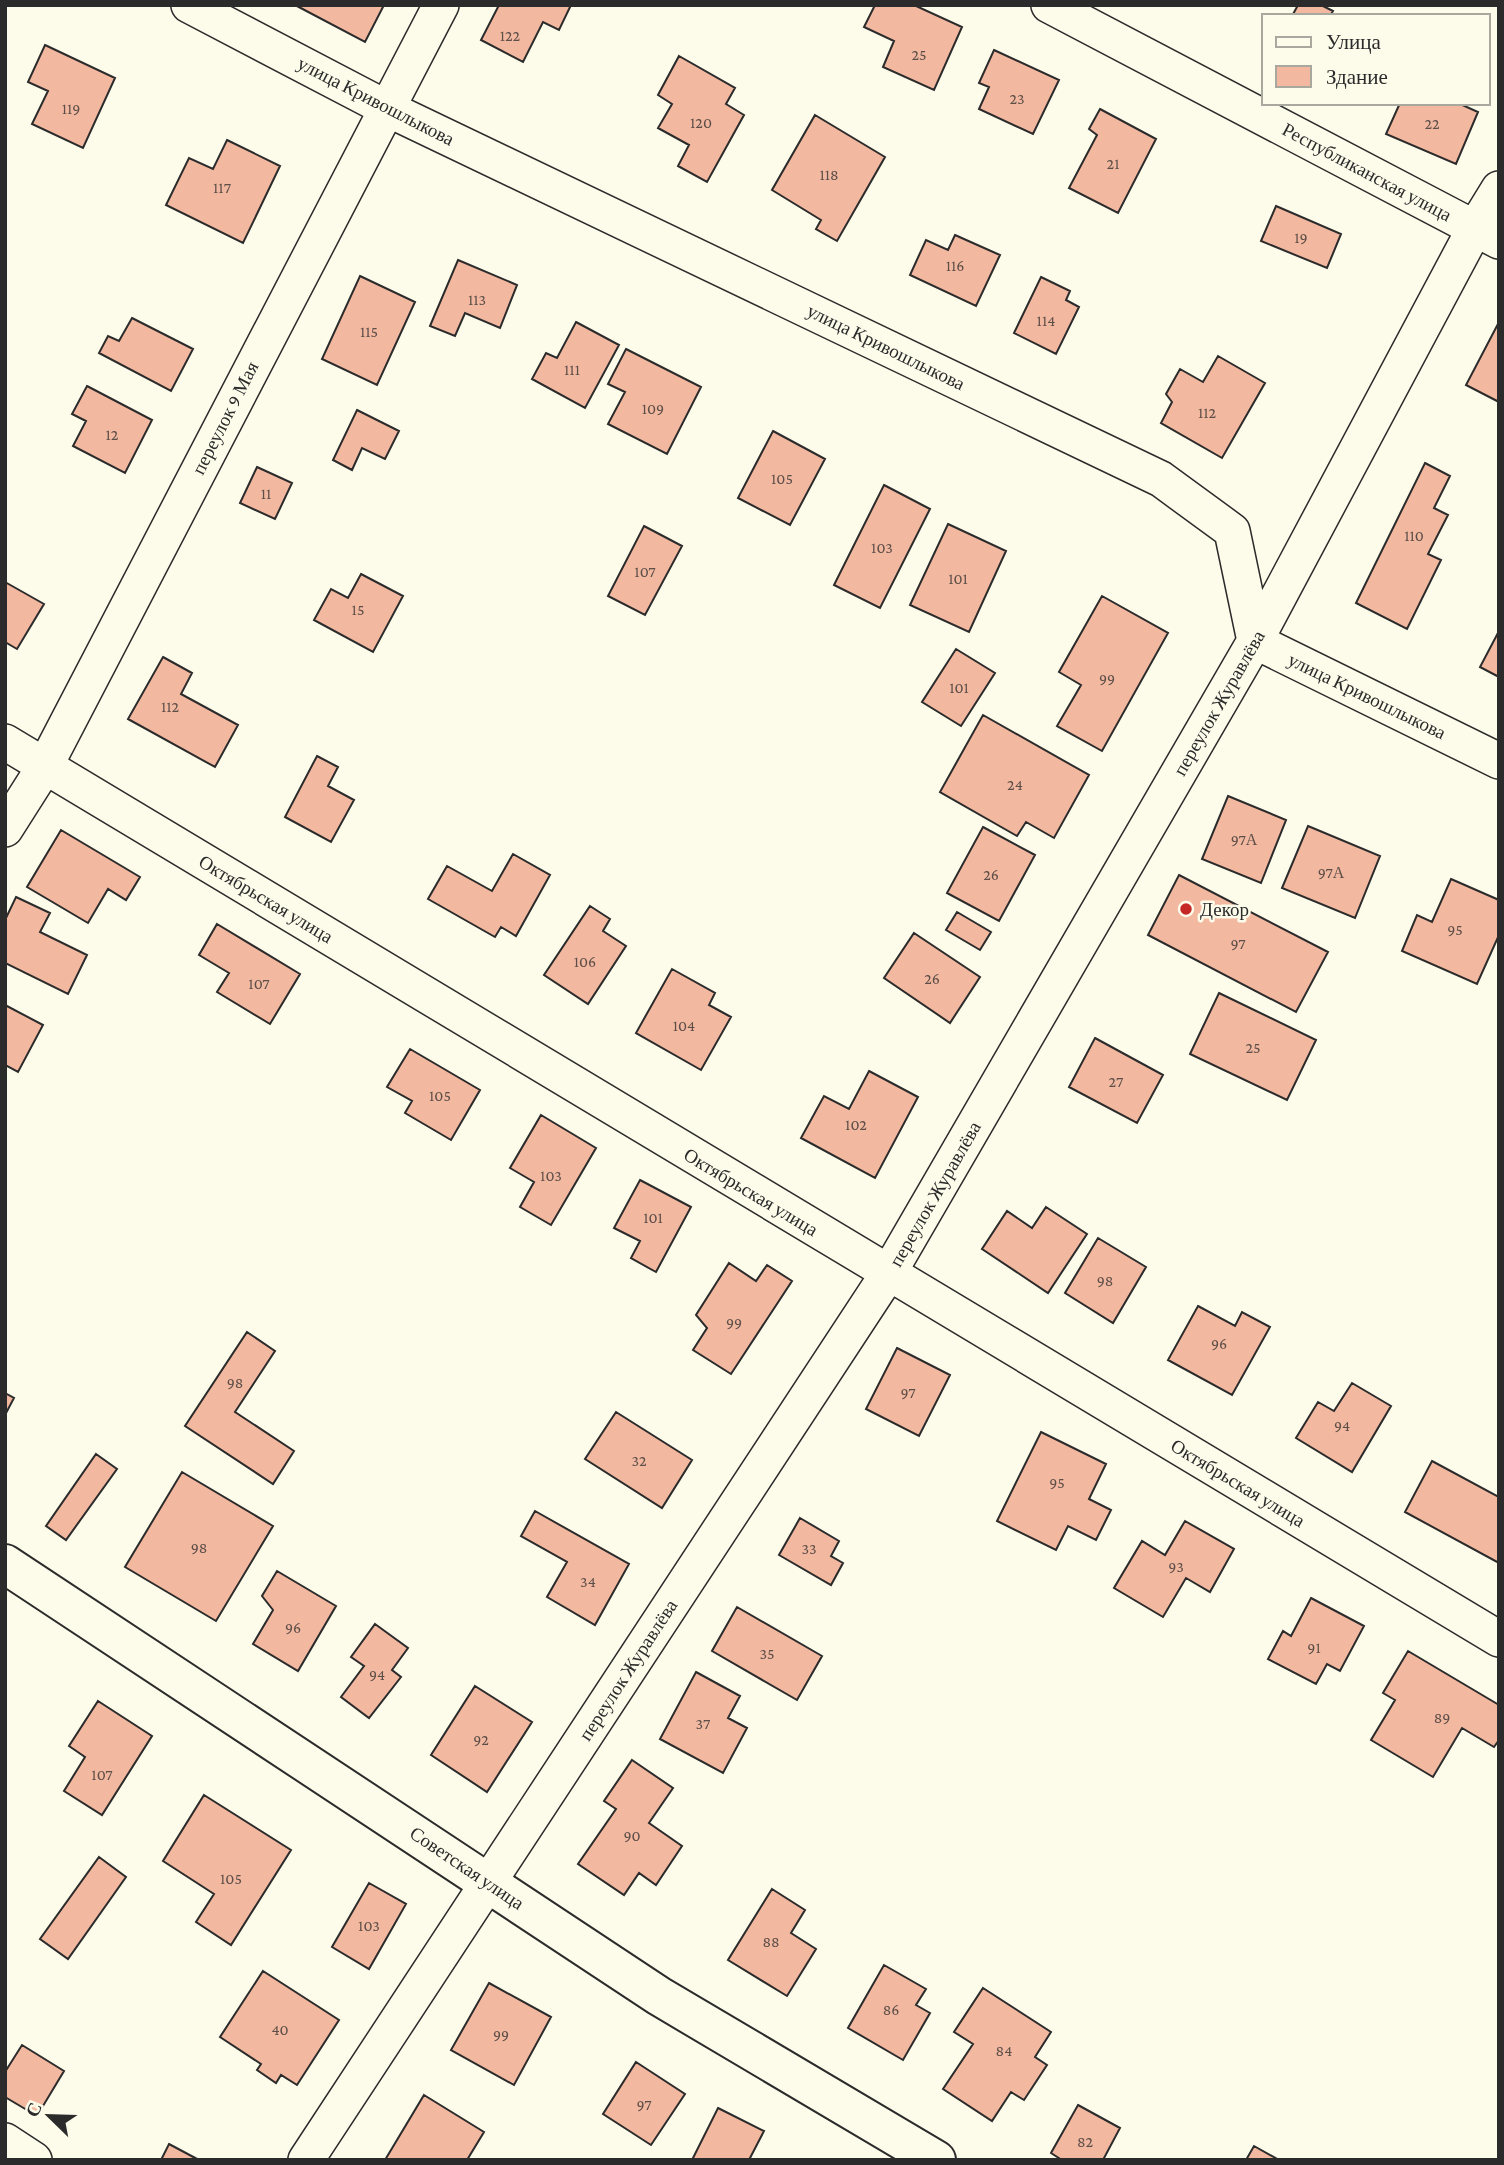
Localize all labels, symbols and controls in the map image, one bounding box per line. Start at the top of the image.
legend [1262,14,1490,105]
house number: 122 [500,27,521,44]
text: Улица [1326,30,1381,54]
house number: 25 [911,46,927,63]
street label: улица Кривошлыкова [294,52,458,150]
text: Здание [1326,65,1388,89]
house number: 23 [1009,90,1025,107]
house number: 119 [62,100,80,117]
house number: 120 [690,114,712,131]
house number: 22 [1424,115,1440,132]
street label: Республиканская улица [1279,118,1456,226]
house number: 21 [1107,155,1119,172]
house number: 118 [819,166,839,183]
house number: 117 [213,179,232,196]
house number: 19 [1294,229,1308,246]
house number: 116 [946,257,964,274]
house number: 113 [468,291,486,308]
street label: улица Кривошлыкова [804,300,969,395]
house number: 114 [1037,312,1055,329]
house number: 115 [360,323,378,340]
street label: переулок 9 Мая [188,358,263,478]
house number: 111 [564,361,580,378]
house number: 109 [642,400,664,417]
house number: 112 [1198,404,1217,421]
house number: 12 [106,426,119,443]
house number: 105 [771,470,793,487]
house number: 11 [261,485,271,502]
house number: 110 [1404,527,1424,544]
house number: 103 [871,539,893,556]
house number: 107 [634,563,656,580]
house number: 101 [948,570,968,587]
house number: 15 [352,601,364,618]
street label: переулок Журавлёва [1169,626,1269,779]
street label: улица Кривошлыкова [1285,649,1450,744]
house number: 99 [1099,670,1115,687]
house number: 101 [949,679,969,696]
house number: 112 [161,698,180,715]
house number: 24 [1007,776,1023,793]
house number: 97А [1231,831,1258,848]
street label: Октябрьская улица [195,851,337,948]
house number: 97А [1318,864,1345,881]
house number: 26 [983,866,999,883]
place label: Декор [1200,899,1249,920]
marker: Декор [1178,901,1194,917]
house number: 95 [1447,921,1463,938]
house number: 97 [1230,935,1246,952]
house number: 106 [574,953,596,970]
house number: 26 [924,970,940,987]
house number: 107 [248,975,270,992]
house number: 104 [673,1017,695,1034]
house number: 25 [1245,1039,1261,1056]
house number: 27 [1109,1073,1124,1090]
house number: 105 [429,1087,451,1104]
house number: 102 [845,1116,867,1133]
street label: переулок Журавлёва [885,1117,985,1270]
street label: Октябрьская улица [680,1144,822,1241]
house number: 103 [540,1167,562,1184]
house number: 101 [643,1209,663,1226]
house number: 98 [1097,1272,1113,1289]
house number: 99 [726,1314,742,1331]
house number: 96 [1211,1335,1227,1352]
house number: 98 [227,1374,243,1391]
house number: 97 [900,1384,916,1401]
house number: 94 [1334,1417,1350,1434]
street label: Октябрьская улица [1167,1435,1309,1532]
house number: 32 [631,1452,647,1469]
house number: 95 [1049,1474,1065,1491]
house number: 98 [191,1539,207,1556]
house number: 33 [801,1540,817,1557]
house number: 93 [1168,1558,1184,1575]
house number: 34 [580,1573,596,1590]
street label: переулок Журавлёва [575,1595,682,1744]
house number: 96 [285,1619,301,1636]
house number: 91 [1307,1639,1321,1656]
house number: 35 [759,1645,775,1662]
house number: 94 [369,1666,385,1683]
house number: 89 [1434,1709,1450,1726]
house number: 37 [696,1715,711,1732]
house number: 92 [473,1731,489,1748]
house number: 107 [91,1766,113,1783]
street label: Советская улица [406,1822,528,1914]
house number: 90 [623,1827,641,1844]
house number: 105 [220,1870,242,1887]
house number: 103 [358,1917,380,1934]
house number: 88 [762,1933,780,1950]
house number: 86 [883,2001,899,2018]
house number: 40 [271,2021,289,2038]
house number: 99 [493,2026,509,2043]
house number: 84 [996,2042,1012,2059]
north arrow [14,2081,84,2151]
house number: 97 [636,2096,652,2113]
text: С [21,2099,46,2120]
house number: 82 [1077,2133,1093,2150]

